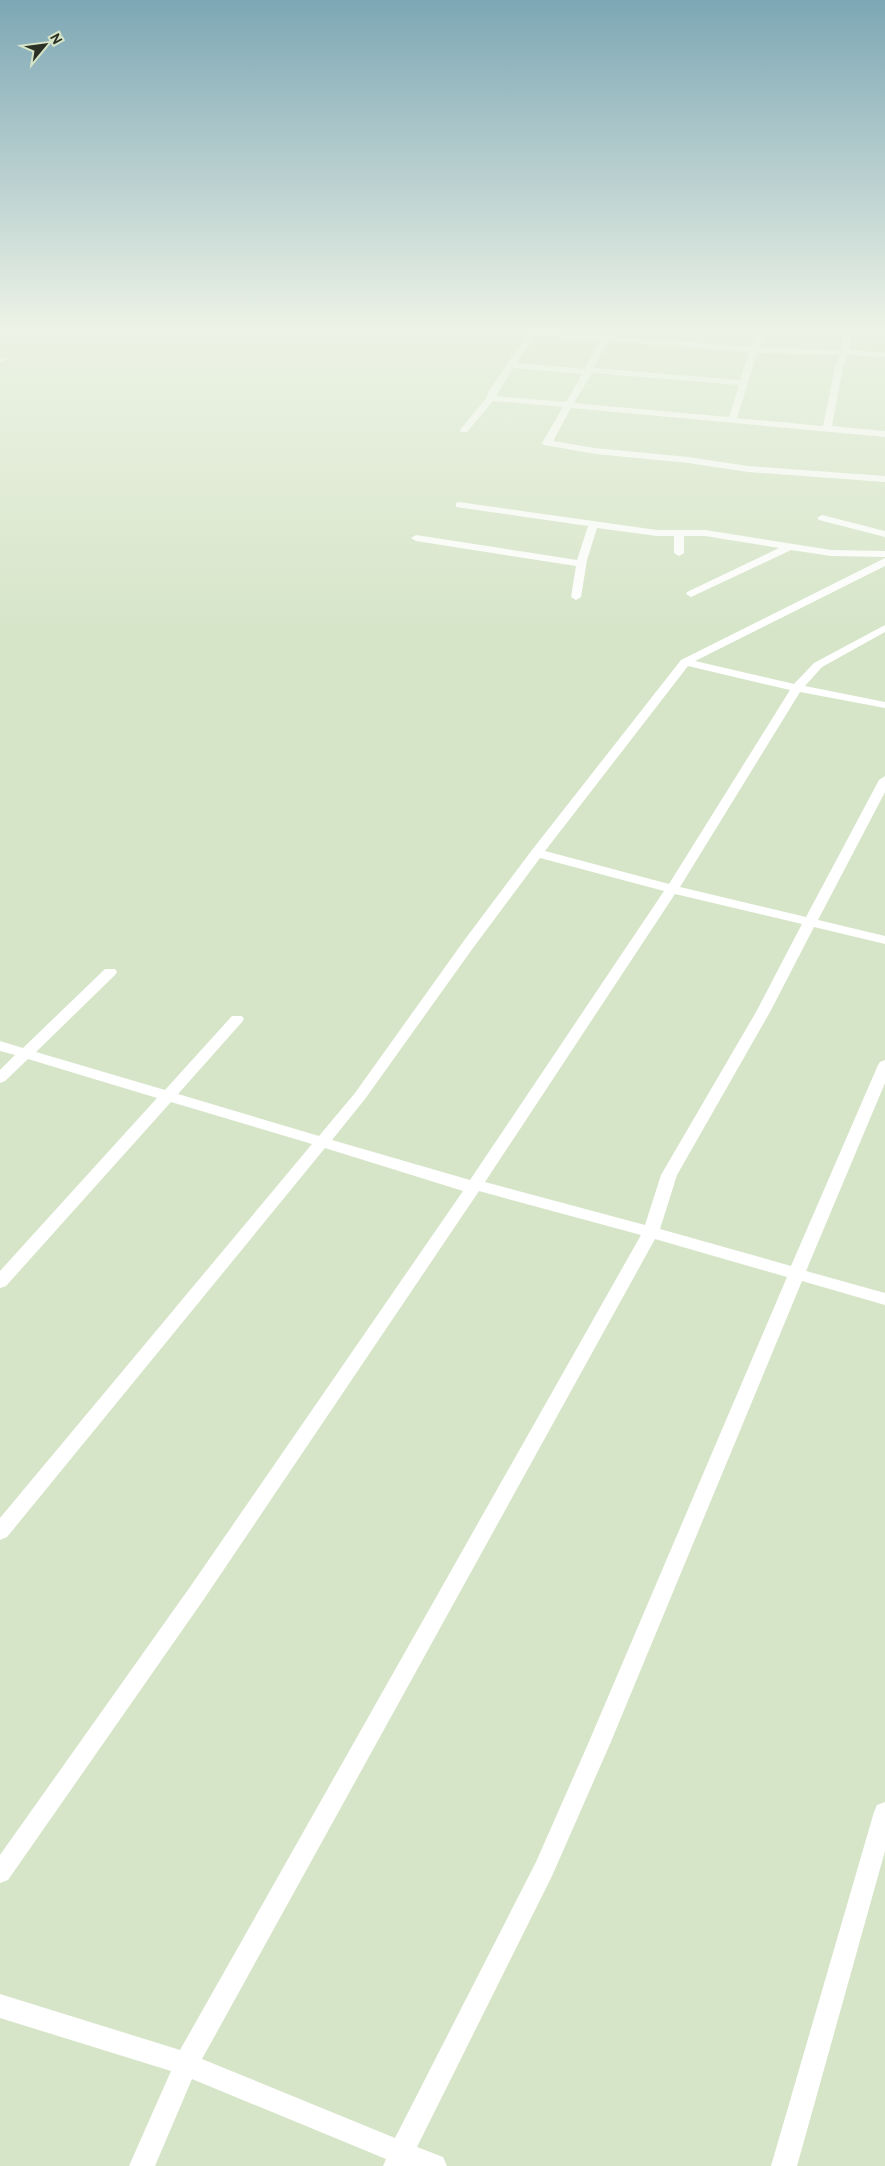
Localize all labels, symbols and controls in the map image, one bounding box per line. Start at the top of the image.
north arrow [20,20,70,70]
text: N [45,31,65,48]

